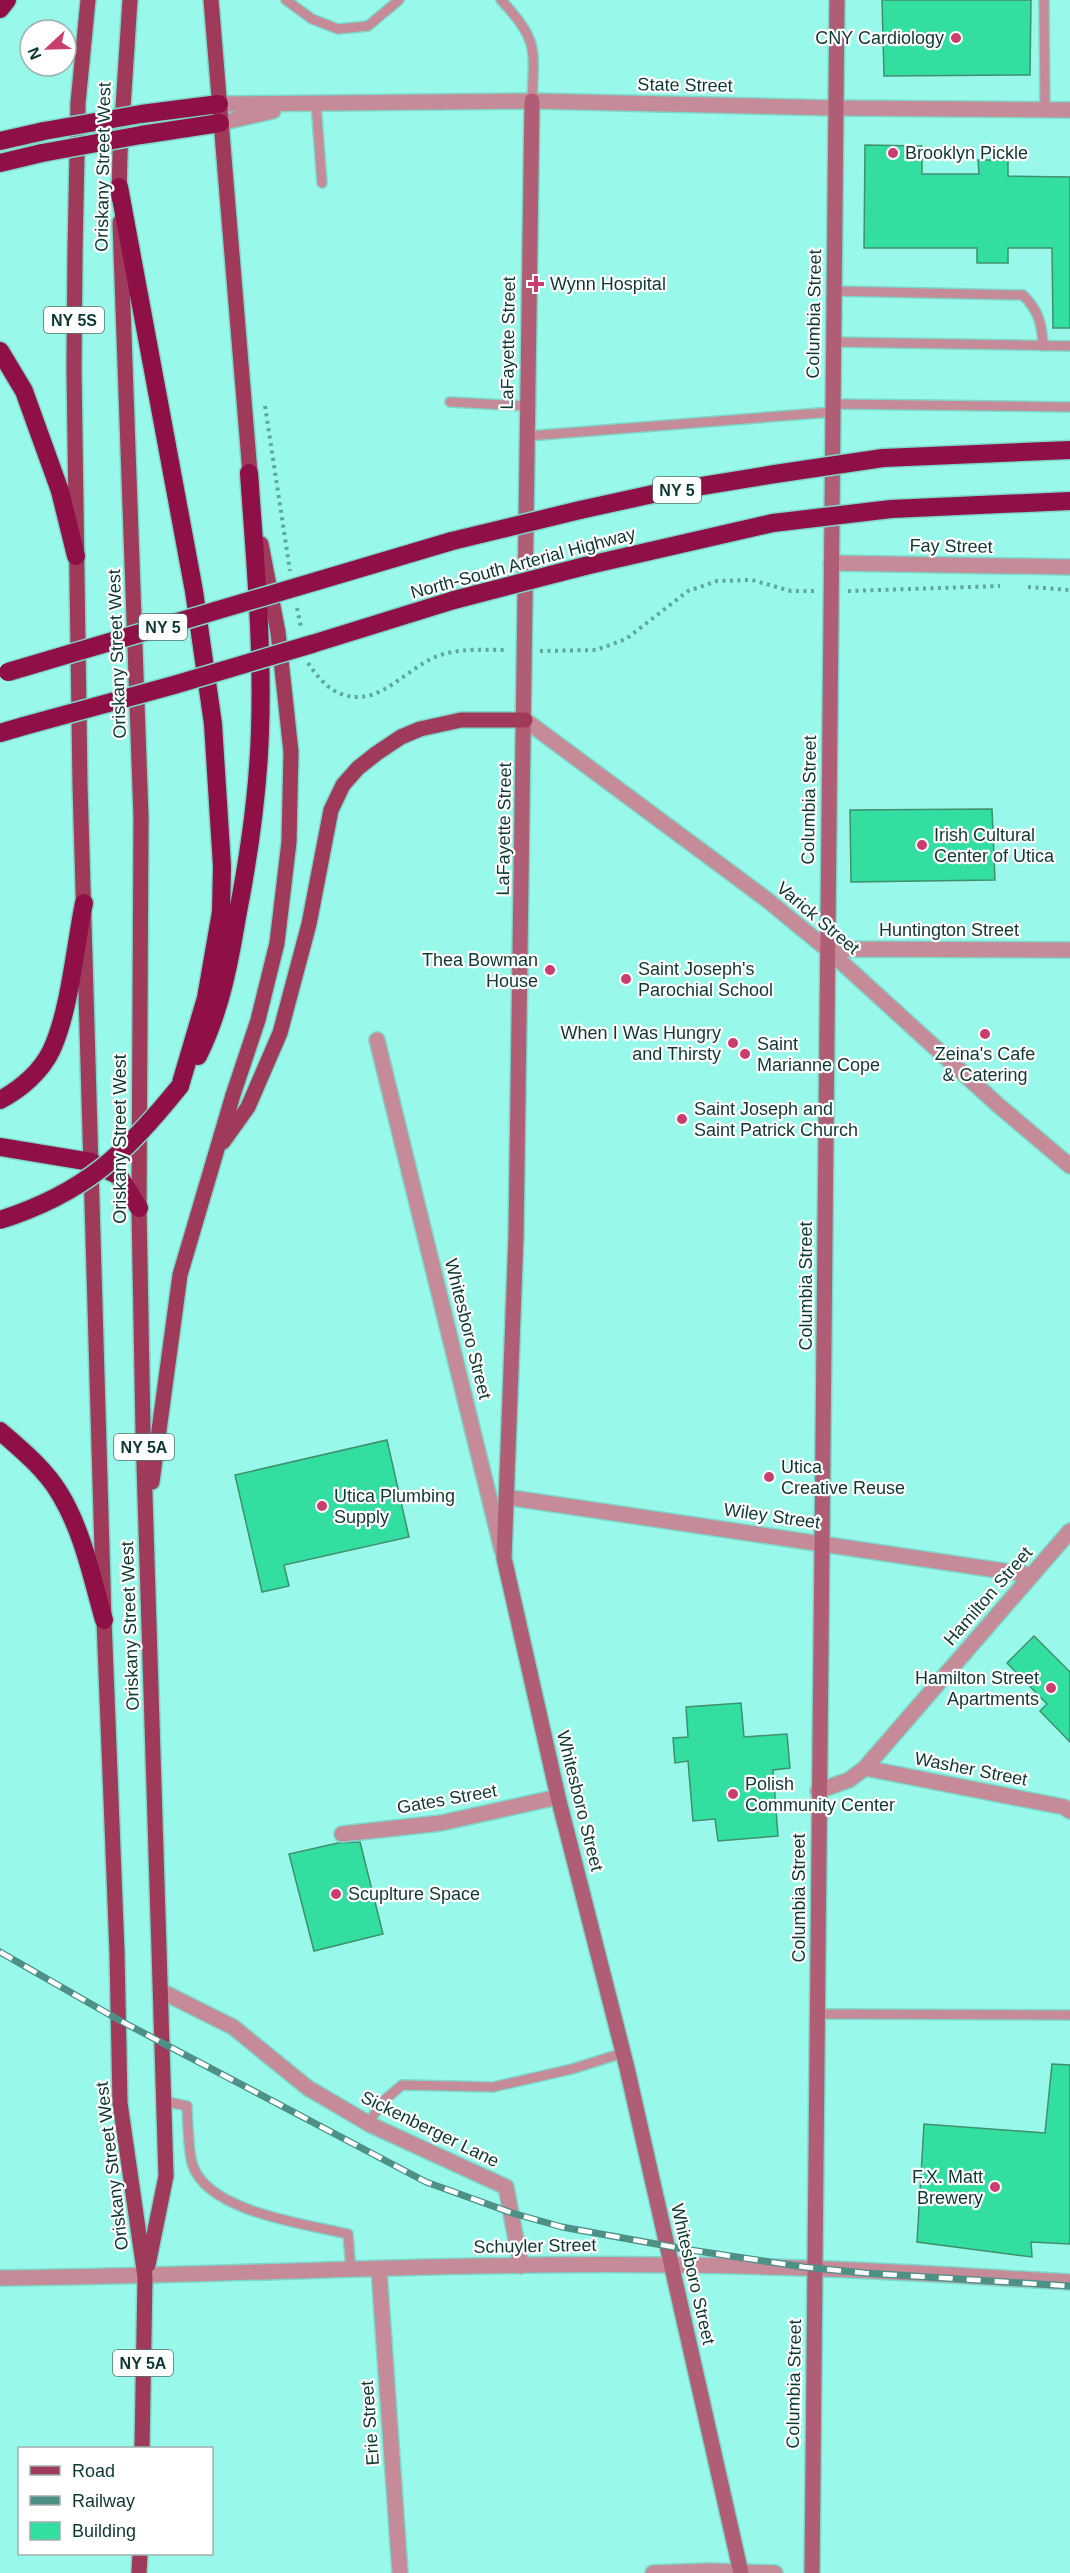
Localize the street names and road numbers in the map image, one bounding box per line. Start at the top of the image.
street label: State Street [637,74,733,96]
street label: Oriskany Street West [92,82,114,252]
street label: Columbia Street [803,249,825,379]
street label: LaFayette Street [497,276,519,410]
road number: NY 5S [44,307,104,333]
road number: NY 5 [653,477,701,503]
street label: North-South Arterial Highway [408,523,638,603]
street label: Fay Street [909,535,993,557]
street label: Oriskany Street West [104,569,130,739]
road number: NY 5 [139,614,187,640]
street label: Columbia Street [798,735,820,865]
street label: LaFayette Street [493,762,515,896]
street label: Varick Street [773,878,863,958]
street label: Huntington Street [879,920,1019,940]
street label: Oriskany Street West [110,1054,130,1224]
street label: Columbia Street [796,1221,816,1351]
street label: Whitesboro Street [441,1257,495,1401]
road number: NY 5A [114,1434,174,1460]
street label: Wiley Street [723,1499,821,1533]
street label: Oriskany Street West [117,1541,143,1711]
street label: Hamilton Street [940,1543,1036,1649]
street label: Whitesboro Street [553,1729,607,1873]
street label: Washer Street [913,1748,1029,1790]
street label: Gates Street [395,1780,499,1818]
street label: Columbia Street [789,1833,809,1963]
street label: Oriskany Street West [92,2081,132,2251]
street label: Sickenberger Lane [358,2087,502,2171]
street label: Whitesboro Street [667,2202,719,2346]
street label: Schuyler Street [473,2235,597,2257]
street label: Columbia Street [783,2319,805,2449]
road number: NY 5A [113,2350,173,2376]
street label: Erie Street [357,2380,383,2466]

